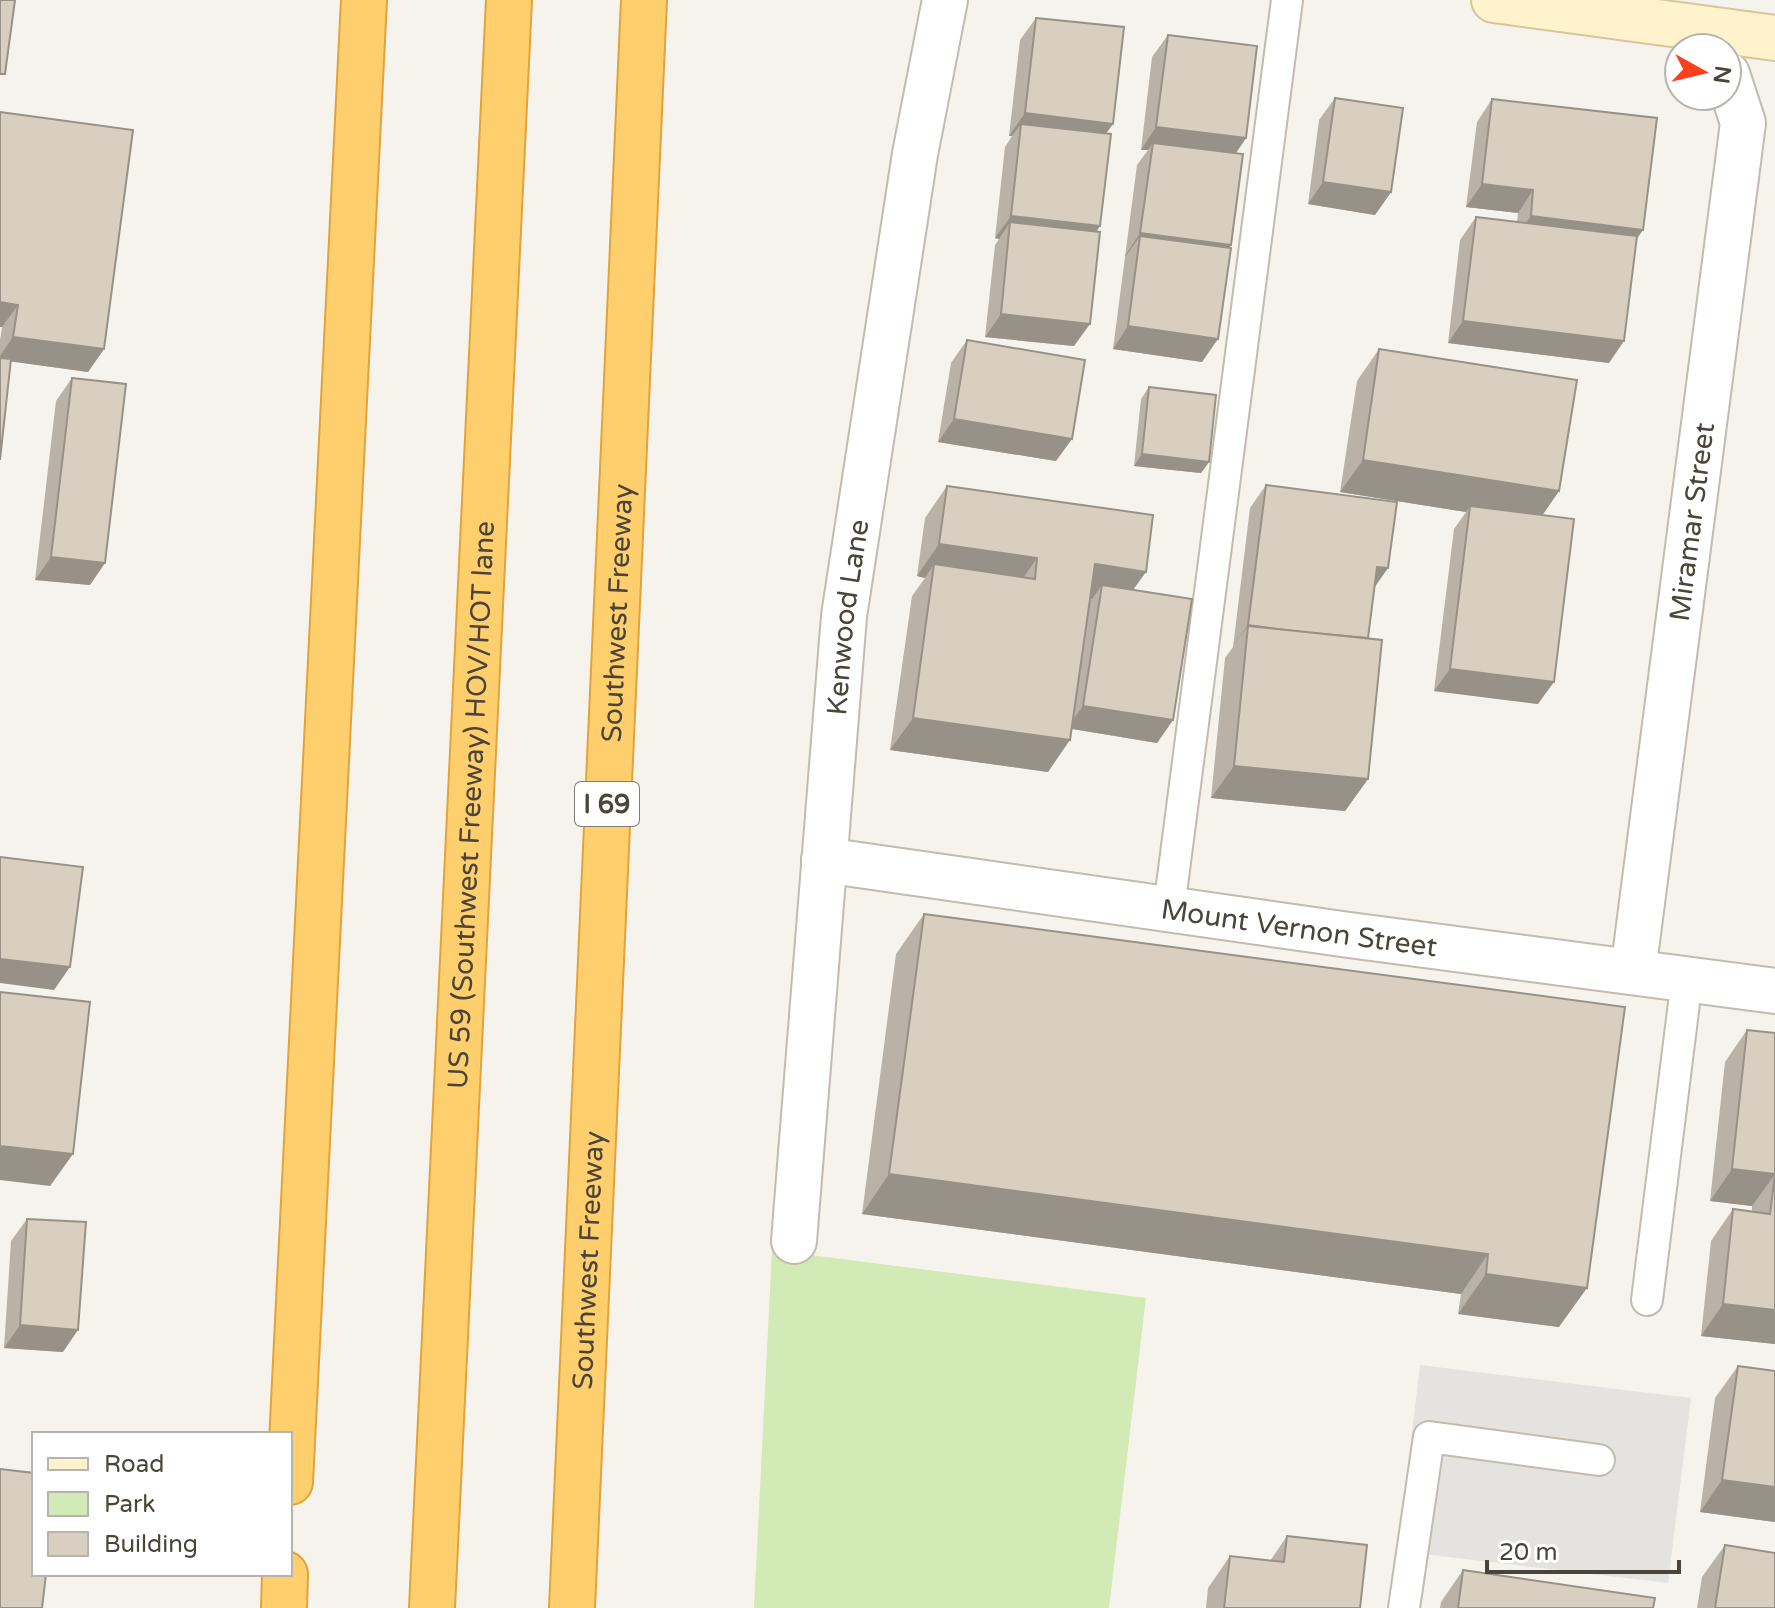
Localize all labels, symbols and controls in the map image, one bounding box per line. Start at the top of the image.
north arrow [1663,32,1743,112]
text: N [1708,64,1736,85]
street label: Miramar Street [1663,420,1722,623]
street label: Southwest Freeway [595,483,640,743]
street label: Kenwood Lane [820,517,877,717]
street label: US 59 (Southwest Freeway) HOV/HOT lane [441,520,502,1090]
road number: I 69 [575,782,639,826]
street label: Mount Vernon Street [1159,892,1440,964]
street label: Southwest Freeway [566,1130,611,1390]
legend [32,1432,292,1576]
text: Road [104,1450,164,1479]
text: Park [104,1490,155,1519]
scale bar [1487,1524,1679,1574]
text: Building [104,1530,198,1559]
text: 20 m [1499,1538,1557,1567]

